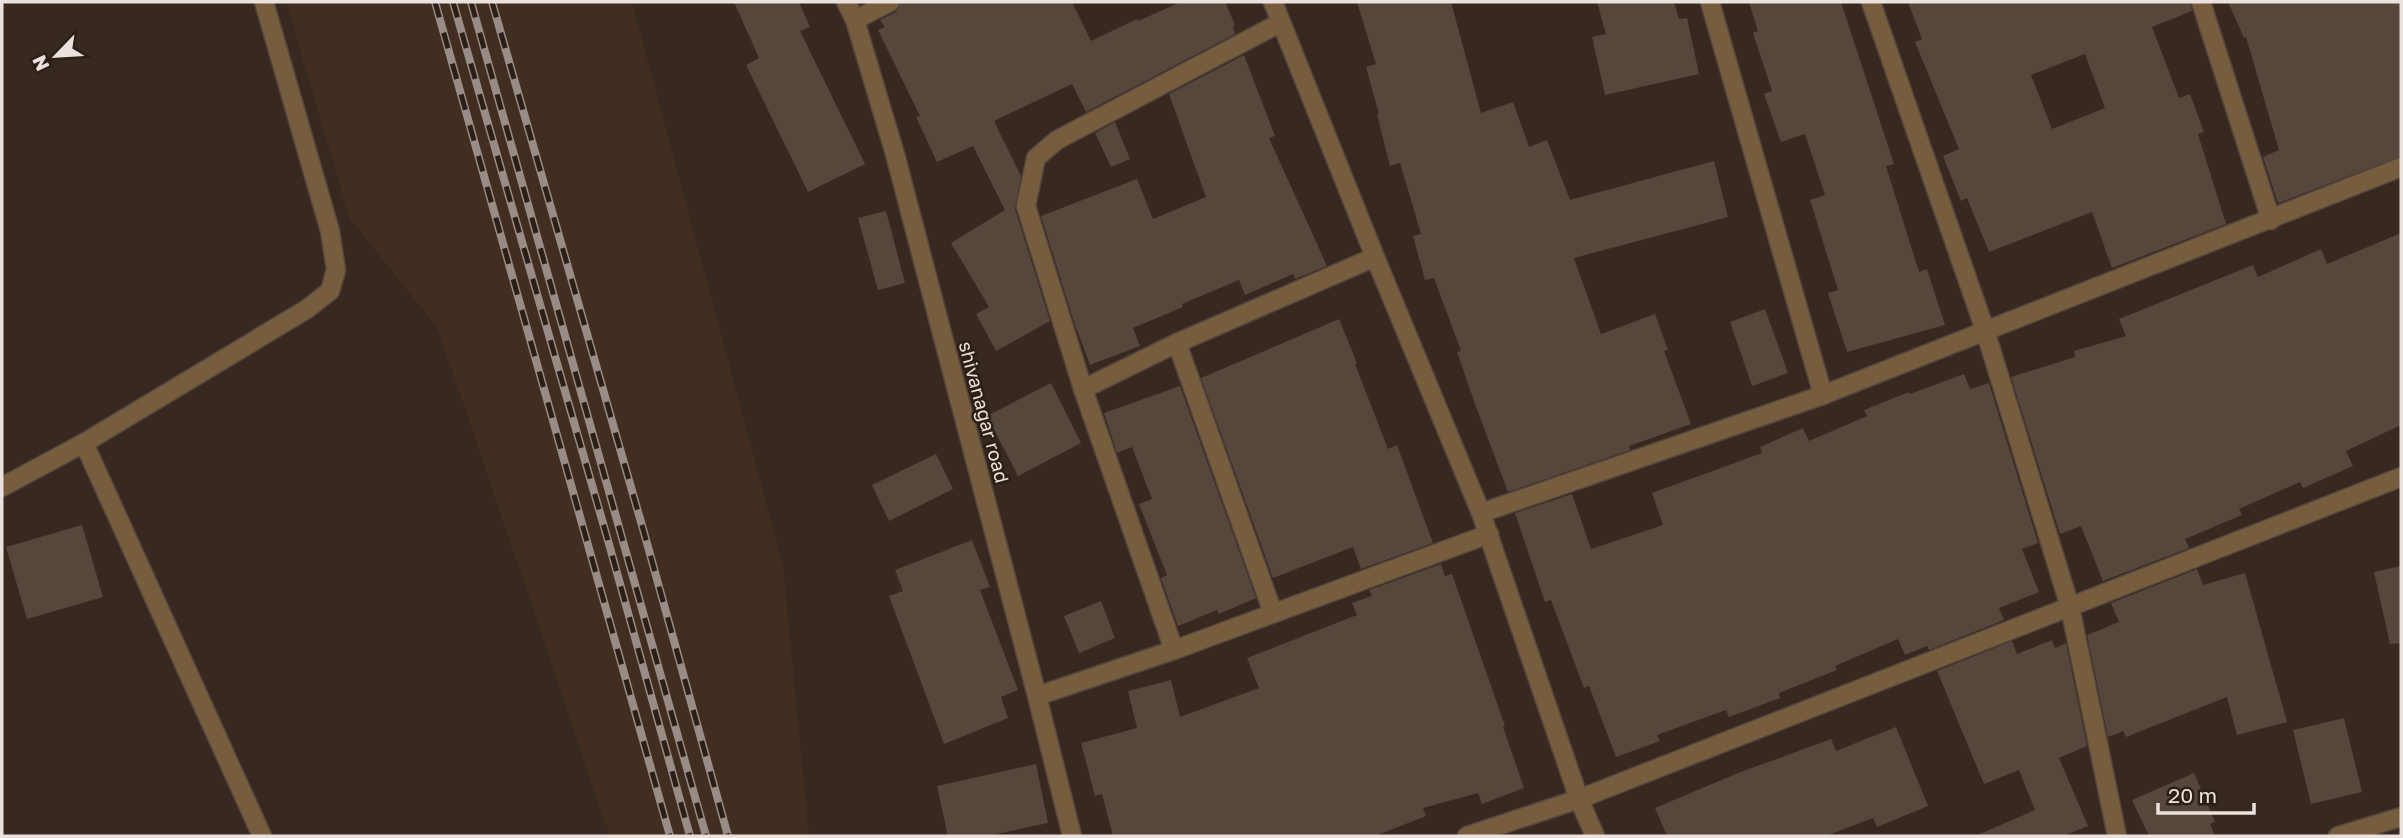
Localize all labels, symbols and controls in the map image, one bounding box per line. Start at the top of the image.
north arrow [21,21,91,91]
text: N [27,52,54,75]
street label: shivanagar road [955,339,1014,485]
scale bar [2158,772,2254,816]
text: 20 m [2168,782,2217,808]

